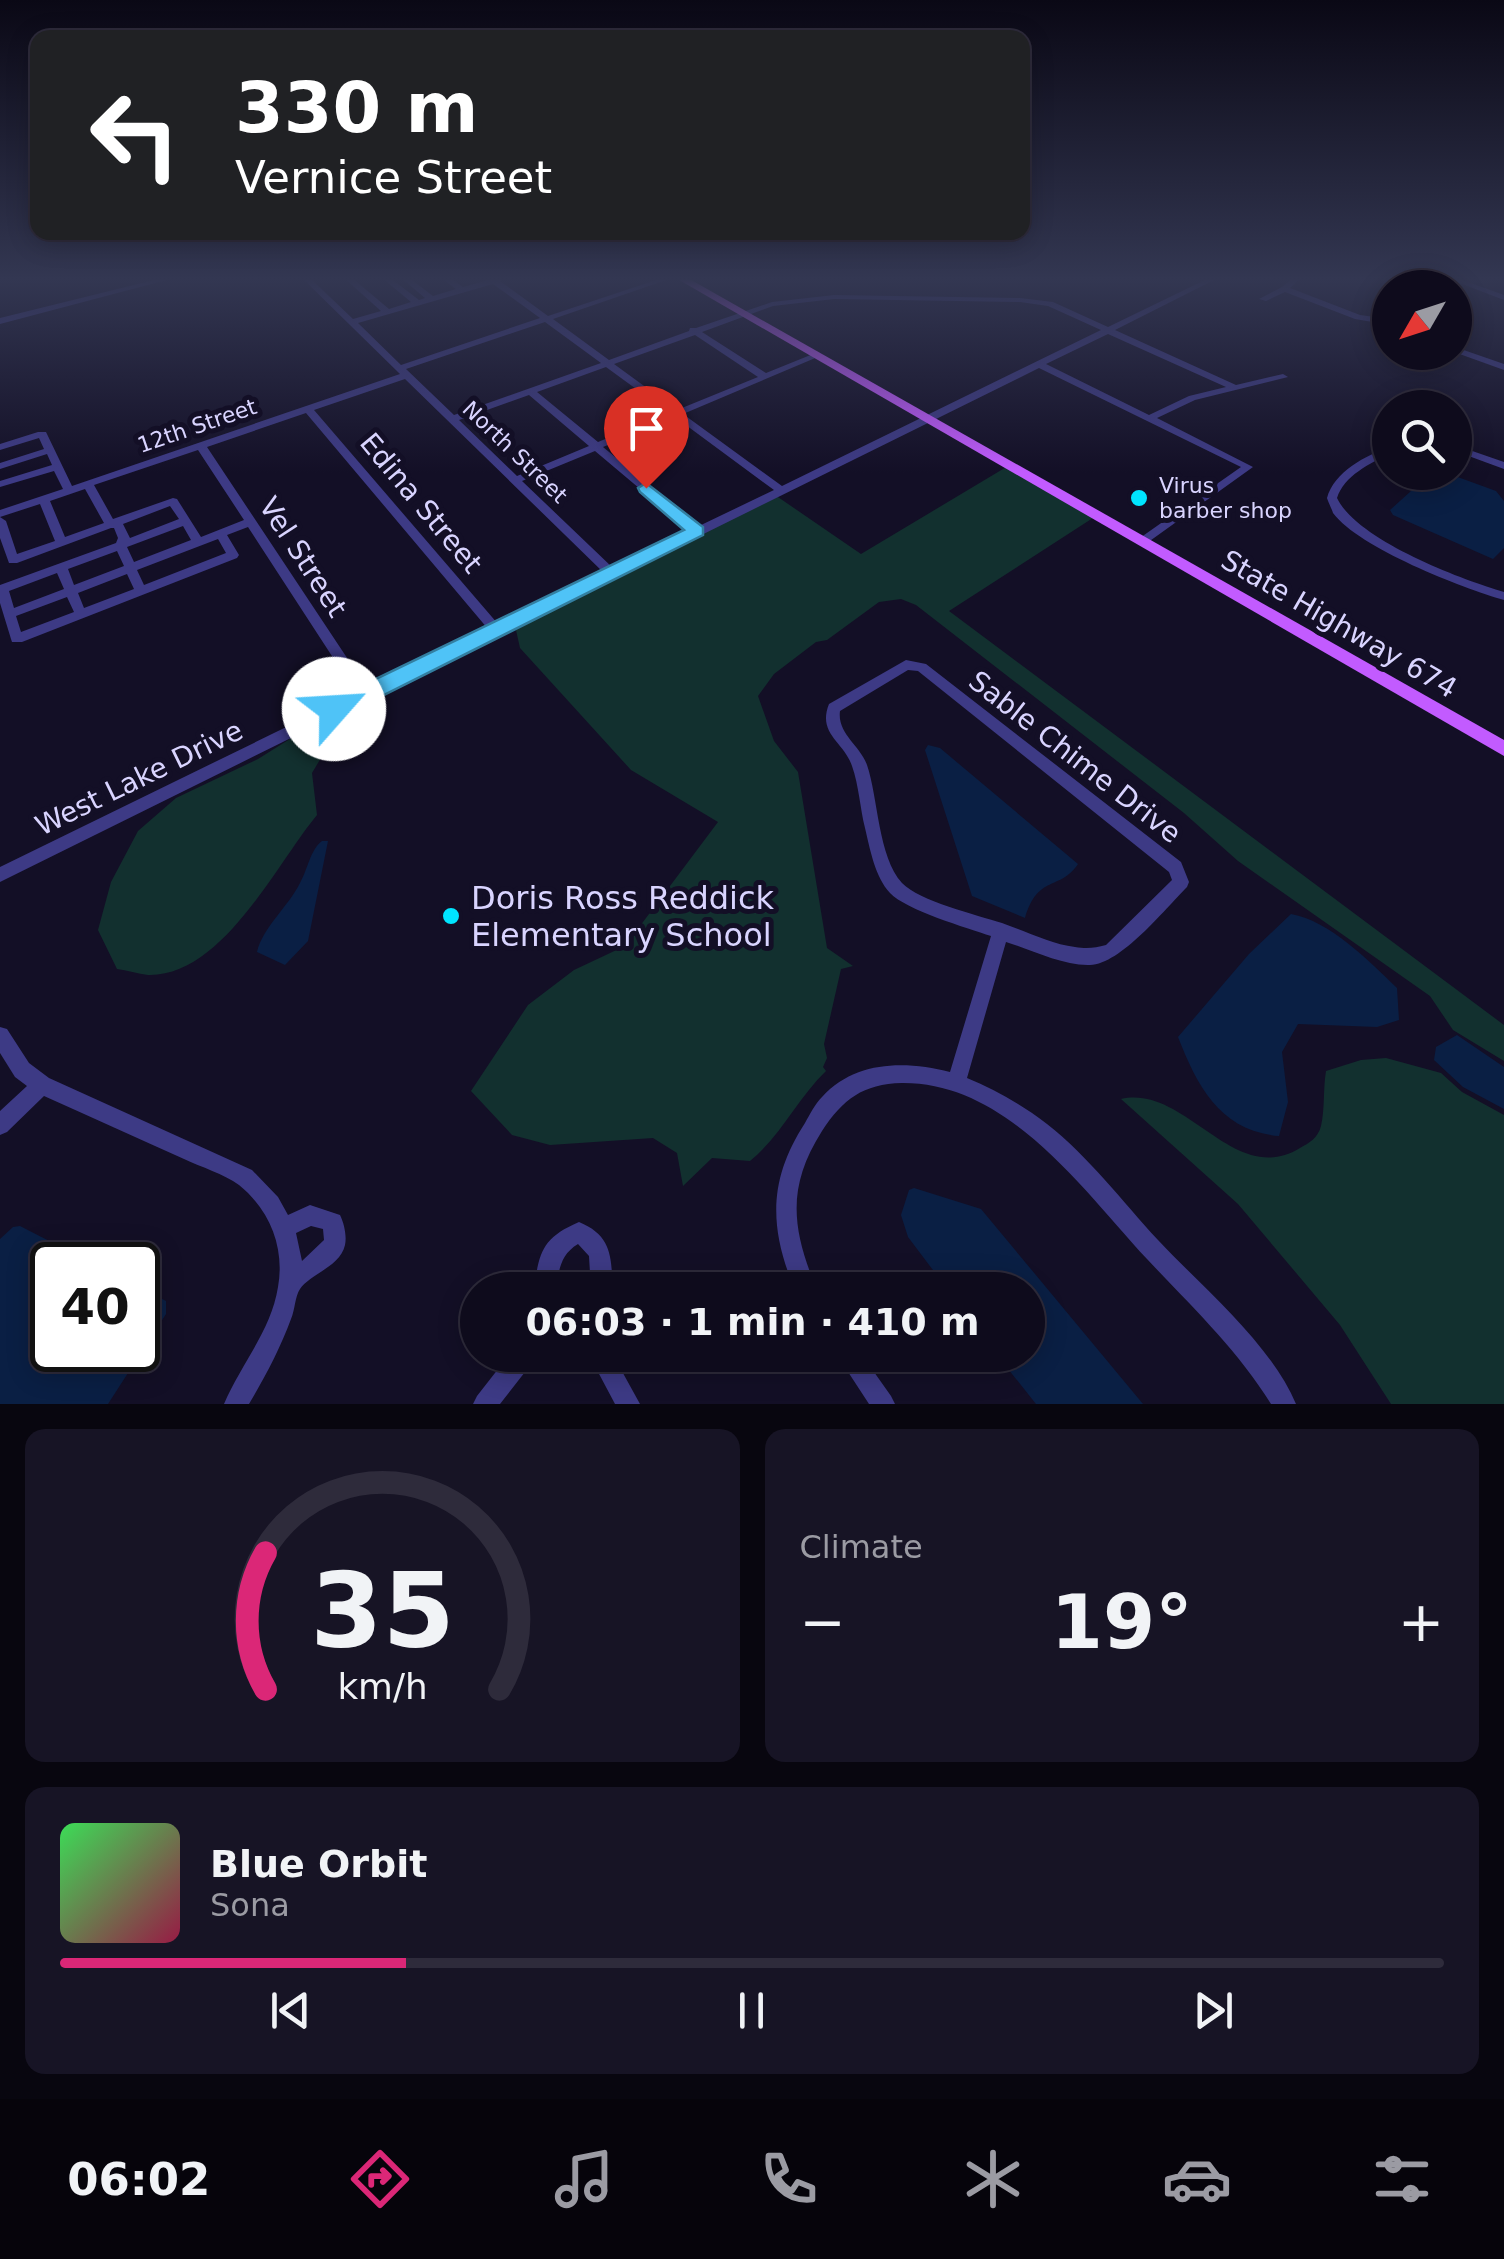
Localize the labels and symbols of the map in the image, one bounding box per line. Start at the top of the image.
north arrow [1372,270,1472,370]
pin [604,386,689,489]
street label: 12th Street [134,394,260,458]
street label: North Street [458,396,573,508]
street label: Edina Street [353,426,489,580]
place label: Virus barber shop [1159,473,1292,523]
marker: Virus barber shop [1128,487,1150,509]
street label: Vel Street [252,491,354,623]
street label: State Highway 674 [1215,543,1463,705]
position arrow [282,657,386,761]
street label: Sable Chime Drive [962,664,1188,850]
street label: West Lake Drive [30,714,248,842]
place label: Doris Ross Reddick Elementary School [471,879,775,954]
marker: Doris Ross Reddick Elementary School [440,905,462,927]
speed limit sign: 40 [30,1242,160,1372]

